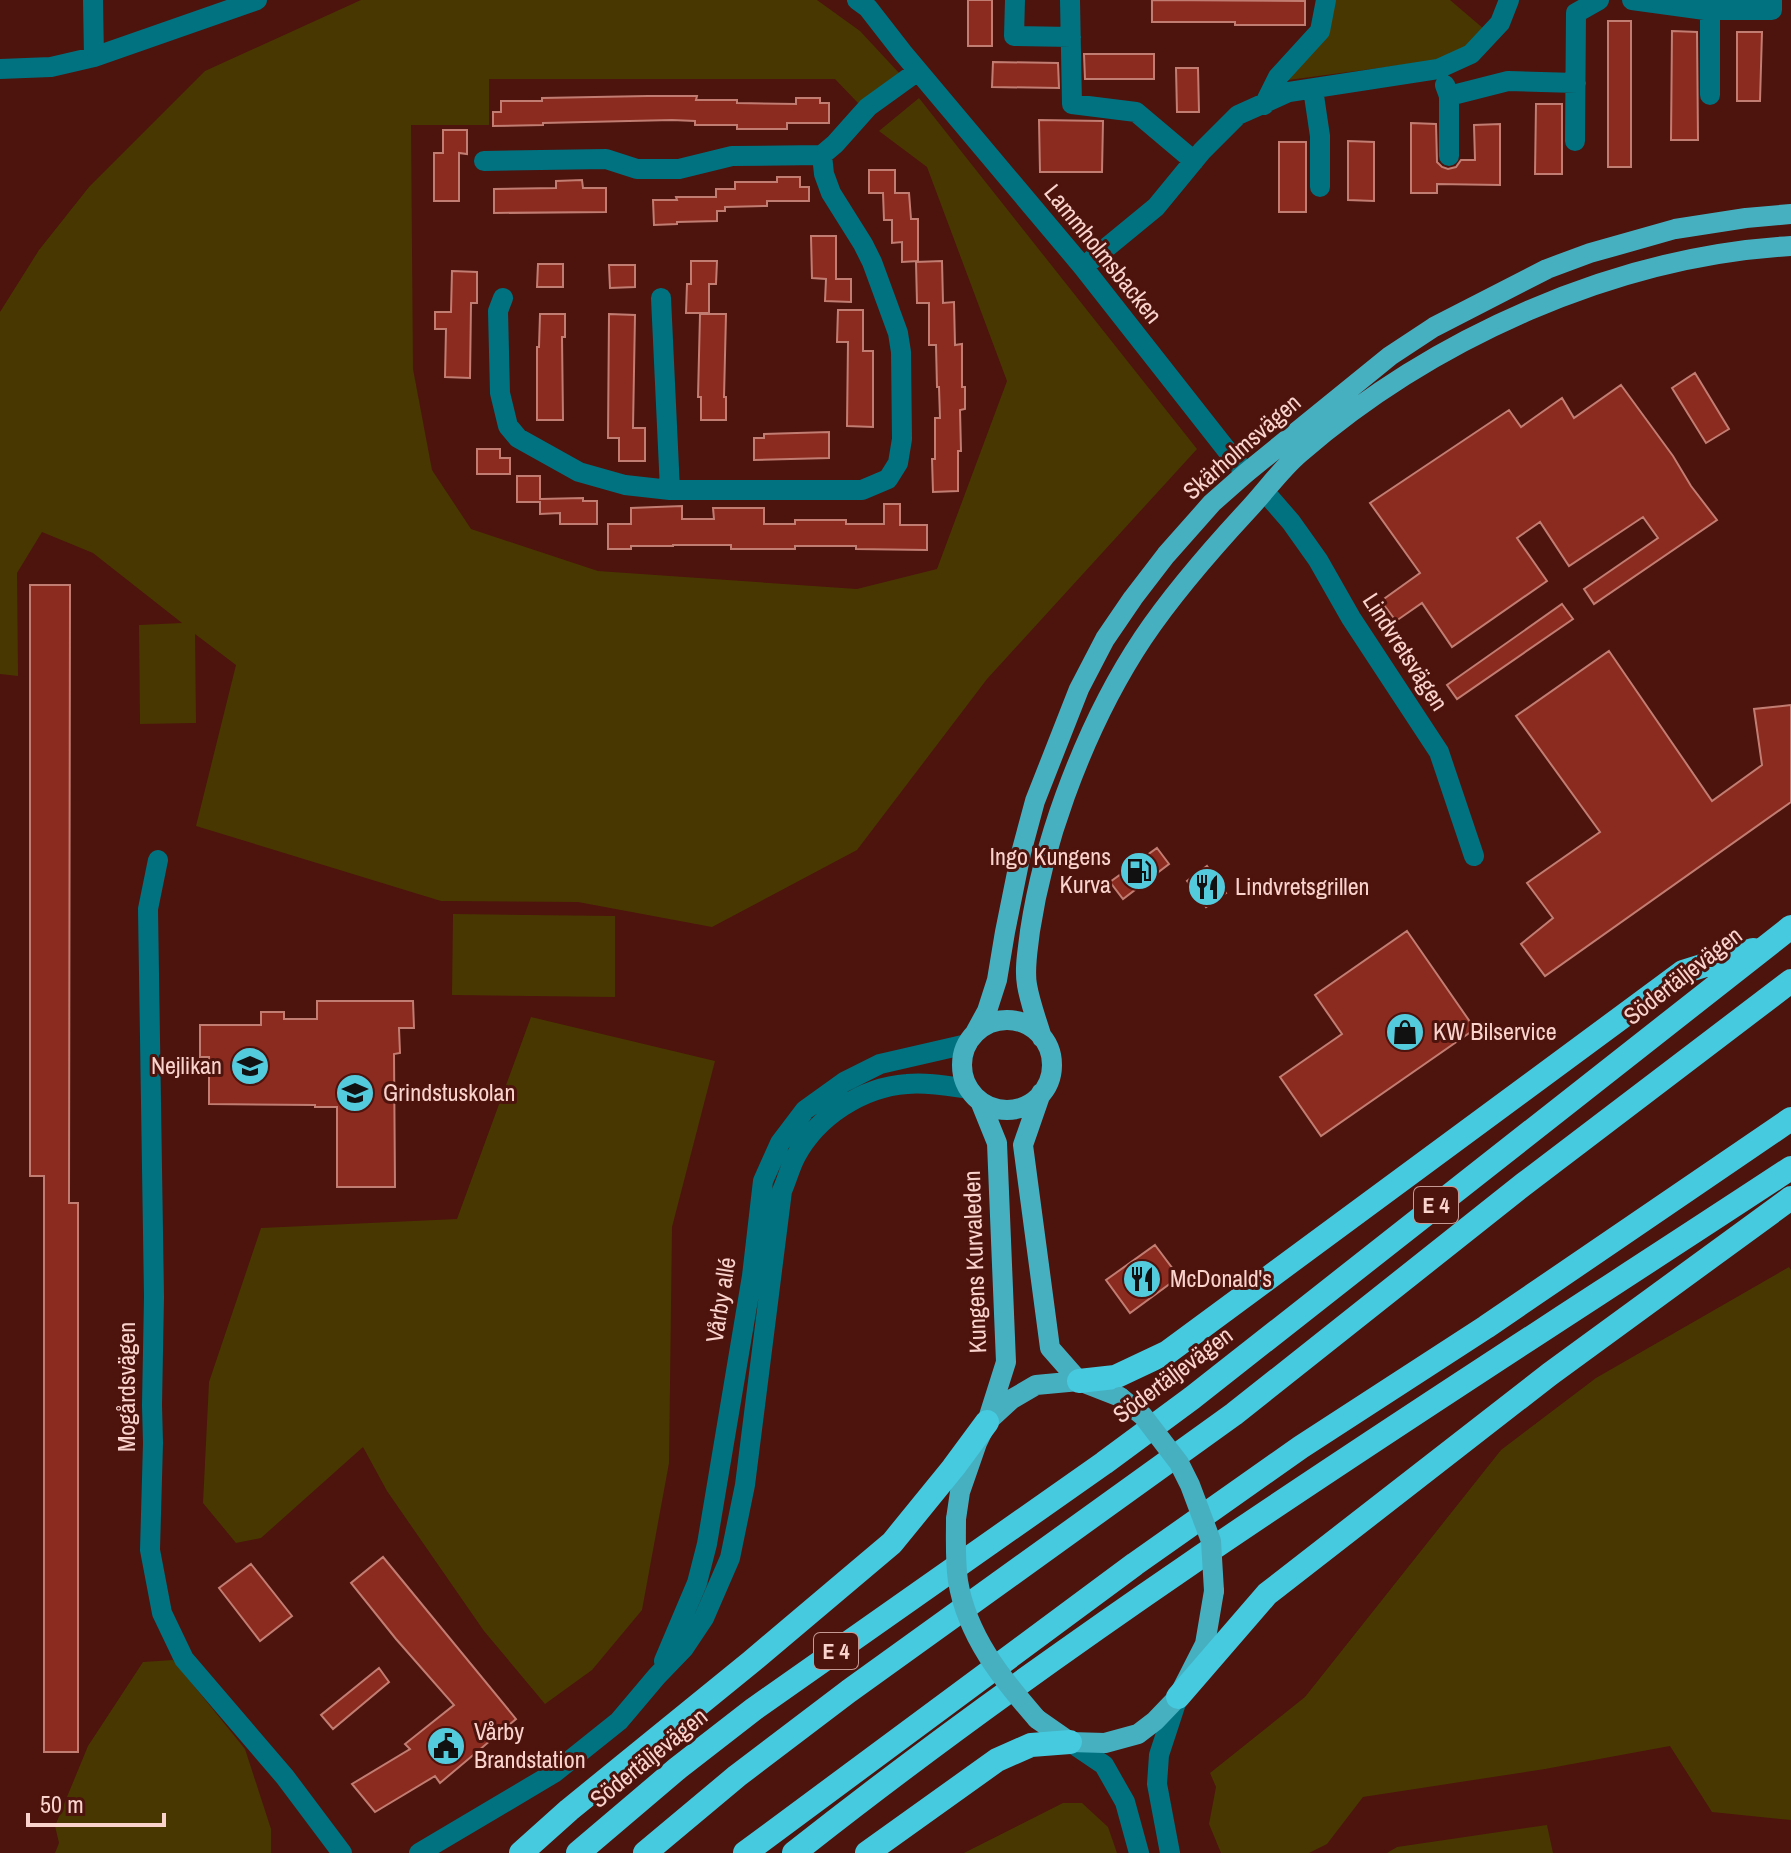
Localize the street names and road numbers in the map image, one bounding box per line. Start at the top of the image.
street label: Lammholmsbacken [1038,177,1170,330]
street label: Skärholmsvägen [1176,386,1307,506]
street label: Lindvretsvägen [1356,586,1456,717]
street label: Södertäljevägen [1616,919,1748,1032]
street label: Kungens Kurvaleden [955,1170,993,1354]
road number: E 4 [1414,1187,1458,1223]
street label: Vårby allé [697,1255,743,1345]
street label: Södertäljevägen [1106,1319,1239,1430]
street label: Mogårdsvägen [110,1322,142,1452]
road number: E 4 [814,1633,858,1669]
street label: Södertäljevägen [583,1700,714,1814]

